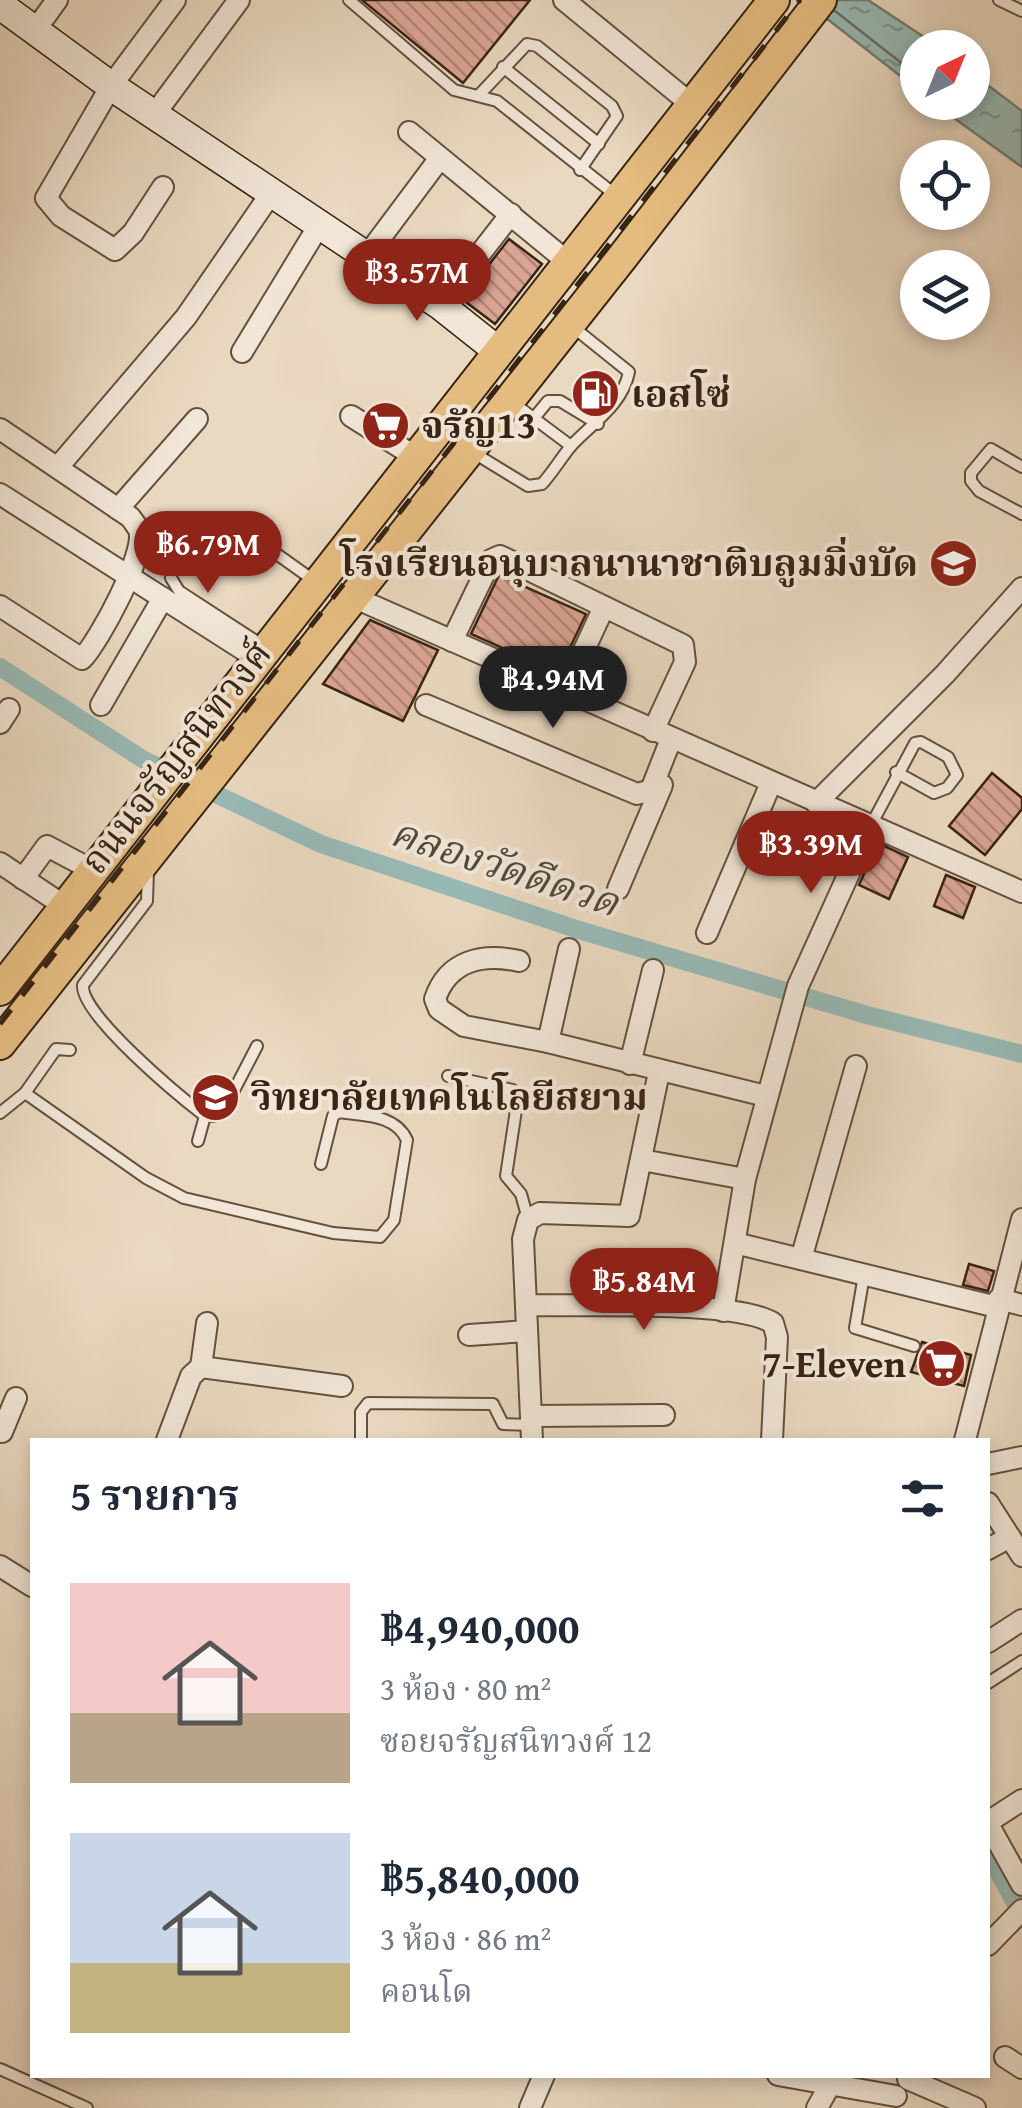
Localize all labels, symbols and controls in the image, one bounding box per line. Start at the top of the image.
north arrow [900,30,990,120]
map controls [900,30,990,340]
button: locate [900,140,990,230]
pin: ฿3.57M [336,239,498,324]
text: ฿3.57M [365,248,469,295]
button: layers [900,250,990,340]
place label: เอสโซ่ [631,365,730,421]
fuel station icon: เอสโซ่ [570,368,622,420]
place label: จรัญ13 [421,396,536,452]
supermarket icon: จรัญ13 [360,399,412,451]
pin: ฿6.79M [127,511,289,596]
text: ฿6.79M [156,520,260,567]
place label: โรงเรียนอนุบาลนานาชาติบลูมมิ่งบัด [338,534,918,590]
school or university icon: โรงเรียนอนุบาลนานาชาติบลูมมิ่งบัด [927,537,979,589]
street label: ถนนจรัญสนิทวงศ์ [66,627,285,885]
pin: ฿4.94M [472,646,634,731]
text: ฿4.94M [501,655,605,702]
water label: คลองวัดดีดวด [384,802,628,932]
pin: ฿3.39M [730,811,892,896]
text: ฿3.39M [759,820,863,867]
place label: วิทยาลัยเทคโนโลยีสยาม [250,1068,648,1124]
school or university icon: วิทยาลัยเทคโนโลยีสยาม [190,1071,242,1123]
pin: ฿5.84M [563,1248,725,1333]
text: ฿5.84M [592,1257,696,1304]
place label: 7-Eleven [762,1335,907,1391]
supermarket icon: 7-Eleven [915,1338,967,1390]
text: 5 รายการ [70,1464,240,1525]
icon: filters [895,1471,950,1526]
text: ฿4,940,000 [380,1597,580,1658]
icon: home [150,1623,270,1743]
text: 3 ห้อง · 80 m² [380,1665,551,1712]
text: ซอยจรัญสนิทวงศ์ 12 [380,1717,652,1764]
text: ฿5,840,000 [380,1847,580,1908]
icon: home [150,1873,270,1993]
text: 3 ห้อง · 86 m² [380,1915,551,1962]
text: คอนโด [380,1967,473,2014]

